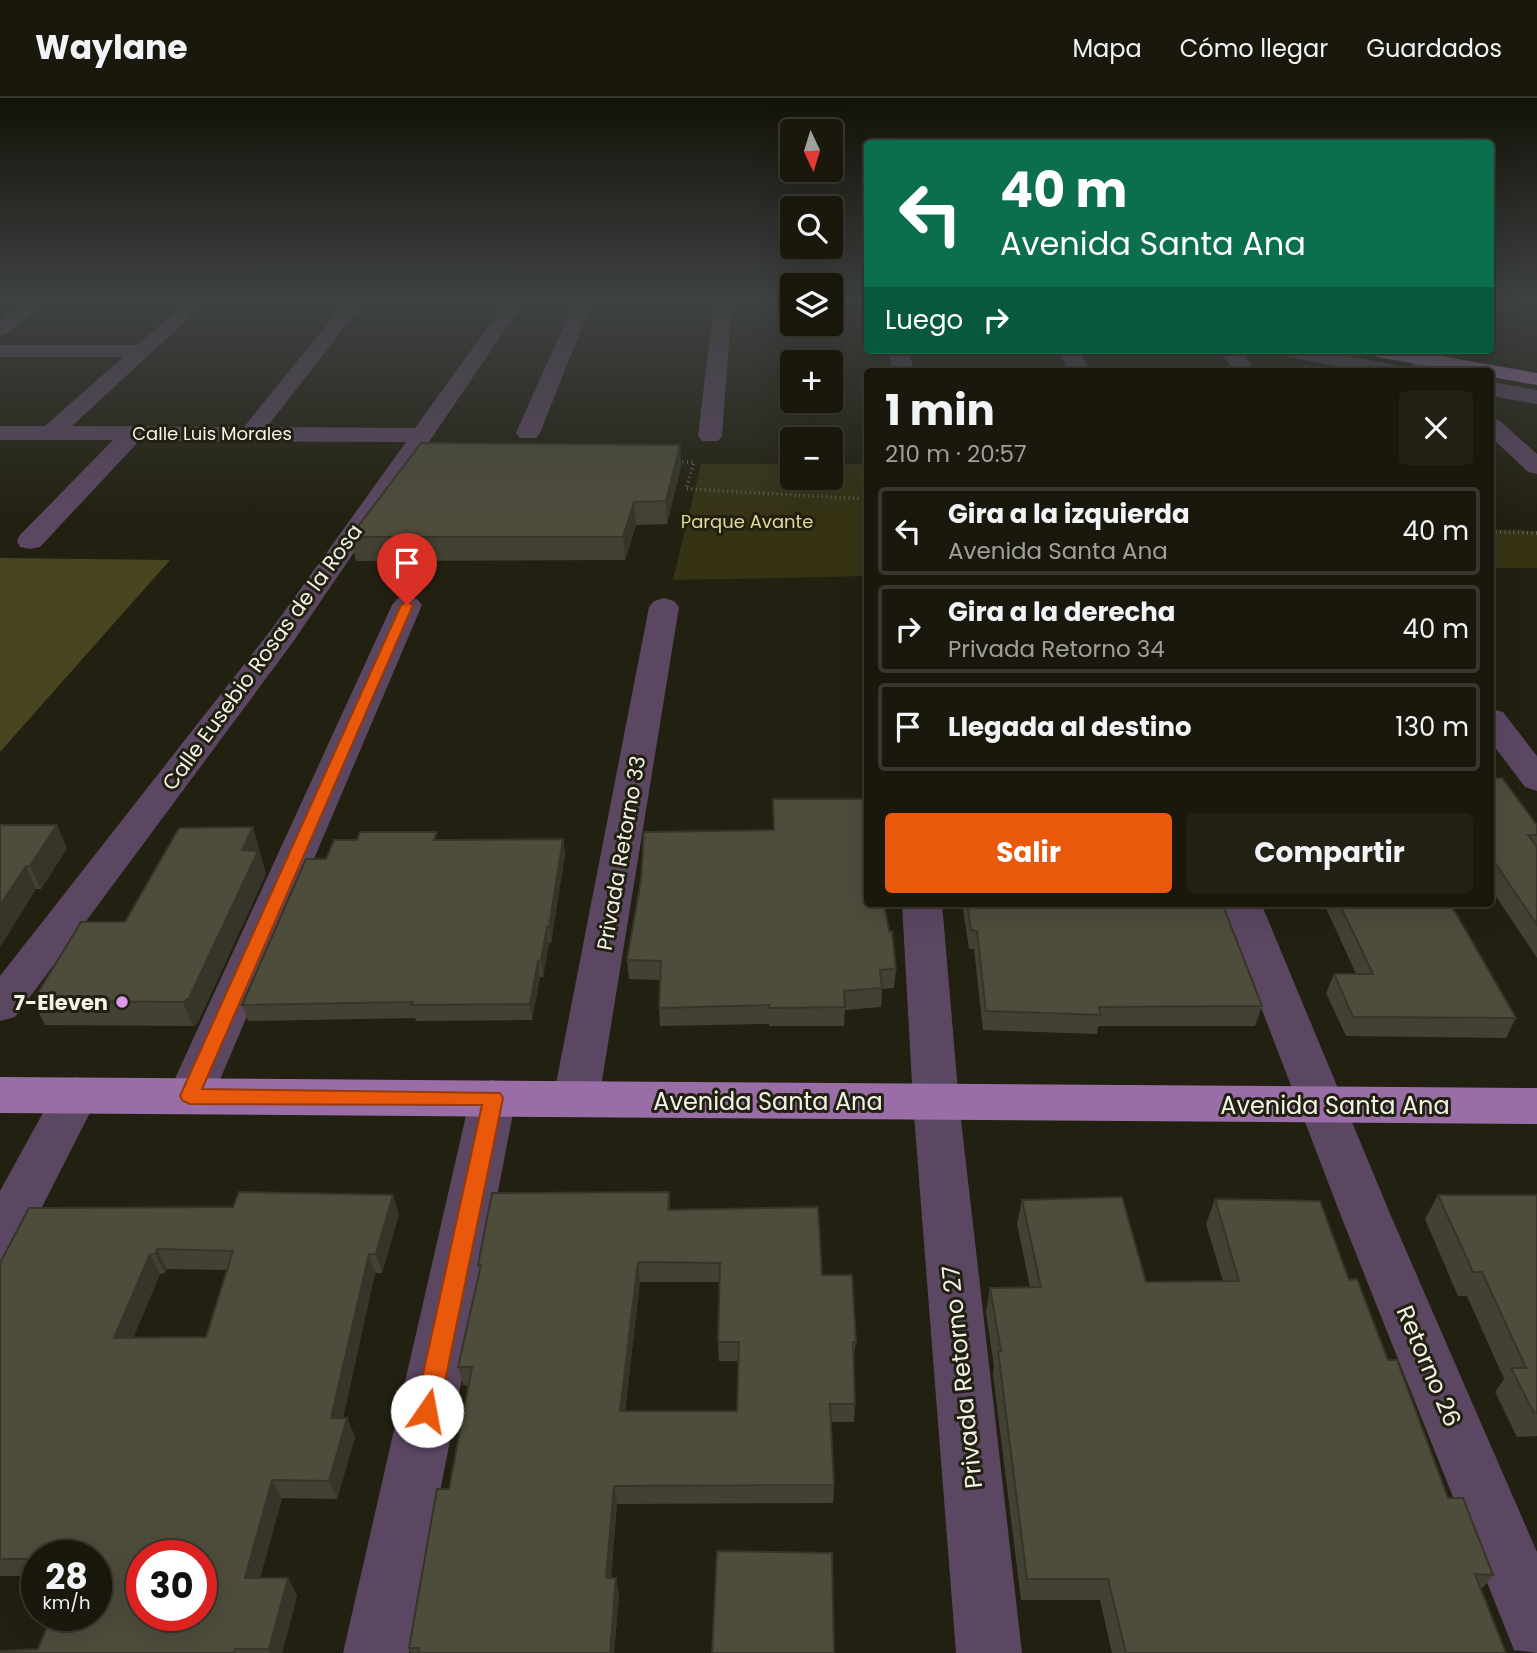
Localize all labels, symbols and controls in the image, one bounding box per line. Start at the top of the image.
text: Waylane [35,24,188,71]
text: Mapa [1072,32,1142,65]
text: Cómo llegar [1180,32,1328,65]
text: Guardados [1366,32,1502,65]
north arrow [780,119,844,182]
map controls [780,119,843,490]
text: 40 m [1000,156,1127,224]
icon: left [885,168,976,259]
button: search [780,196,843,259]
text: Avenida Santa Ana [1000,221,1306,266]
button: layers [780,273,843,336]
icon: right [977,301,1015,339]
text: Luego [885,302,963,338]
button: + [780,350,843,413]
text: 1 min [885,381,995,440]
button: close [1399,391,1473,465]
street label: Calle Luis Morales [132,421,292,446]
button: − [780,427,843,490]
text: 210 m · 20:57 [885,438,1027,470]
text: Gira a la izquierda [948,496,1190,532]
park label: Parque Avante [681,509,813,534]
icon: left [889,512,927,550]
text: 40 m [1403,513,1469,549]
street label: Calle Eusebio Rosas de la Rosa [155,518,369,796]
pin [377,533,437,605]
text: Avenida Santa Ana [948,535,1168,567]
icon: arrive [388,544,426,582]
text: Gira a la derecha [948,594,1176,630]
icon: right [889,610,927,648]
text: 40 m [1403,611,1469,647]
text: Privada Retorno 34 [948,633,1165,665]
icon: arrive [889,708,927,746]
text: Llegada al destino [948,709,1192,745]
text: 130 m [1395,709,1469,745]
street label: Privada Retorno 33 [590,753,652,953]
button: Salir [885,813,1172,893]
button: Compartir [1186,813,1473,893]
place label: 7-Eleven [14,988,108,1017]
marker: 7-Eleven [114,994,130,1010]
street label: Avenida Santa Ana [653,1085,883,1118]
street label: Avenida Santa Ana [1220,1089,1450,1122]
street label: Privada Retorno 27 [934,1264,990,1490]
street label: Retorno 26 [1389,1300,1469,1432]
position arrow [390,1374,464,1448]
speed limit sign: 30 [126,1540,217,1631]
text: 28 [45,1552,88,1601]
text: km/h [43,1590,90,1615]

